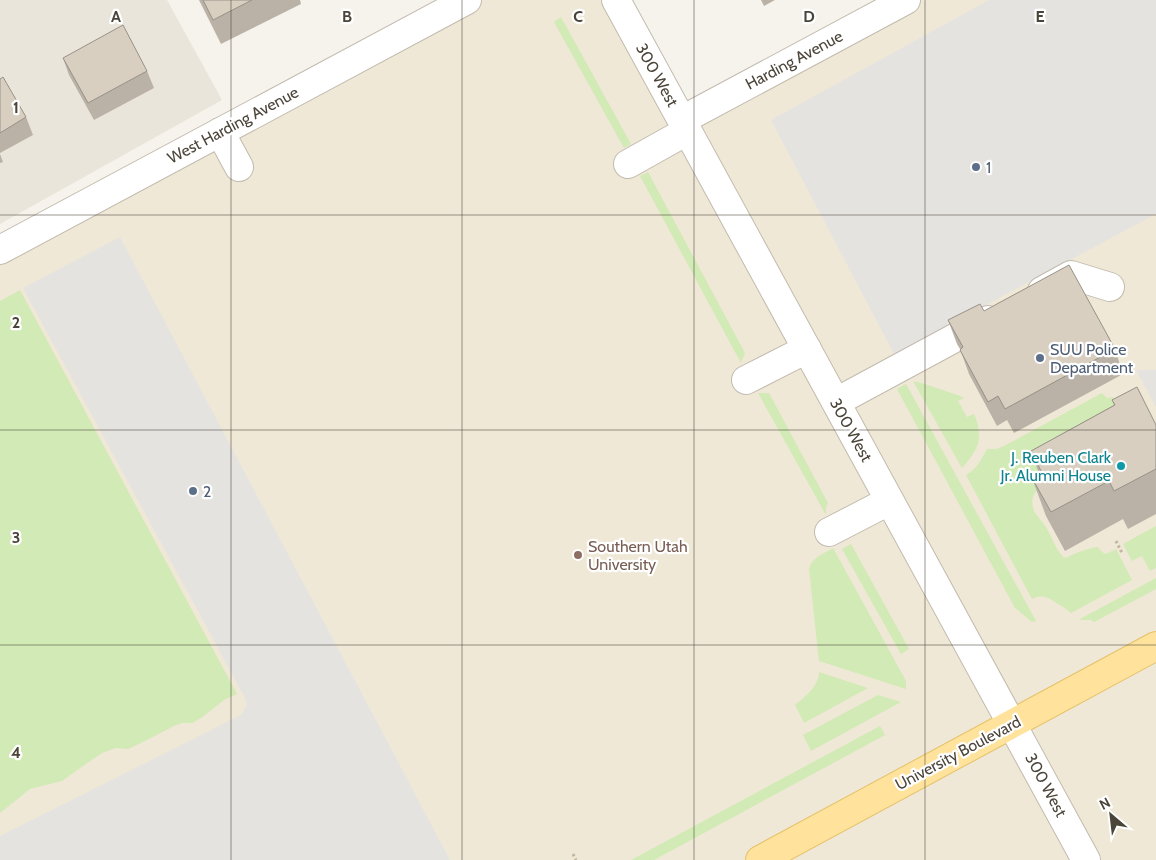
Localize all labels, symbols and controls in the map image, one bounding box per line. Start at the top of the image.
text: A [111,7,121,26]
text: B [342,7,352,26]
text: C [573,7,583,26]
text: D [803,7,815,26]
text: E [1035,7,1045,26]
street label: Harding Avenue [742,26,846,94]
street label: 300 West [632,40,682,110]
street label: West Harding Avenue [164,82,302,168]
text: 1 [13,98,19,117]
place label: 1 [986,158,991,177]
marker: 1 [970,161,982,173]
text: 2 [12,313,20,332]
place label: SUU Police Department [1050,340,1134,377]
marker: SUU Police Department [1034,352,1046,364]
street label: 300 West [826,395,876,465]
place label: J. Reuben Clark Jr. Alumni House [1000,448,1112,485]
marker: J. Reuben Clark Jr. Alumni House [1115,460,1127,472]
place label: 2 [203,482,211,501]
marker: 2 [187,485,199,497]
text: 3 [12,528,20,547]
place label: Southern Utah University [588,537,688,574]
marker: Southern Utah University [572,549,584,561]
street label: University Boulevard [892,712,1024,794]
text: 4 [11,743,21,762]
street label: 300 West [1021,750,1071,821]
north arrow [1086,790,1136,840]
text: N [1096,793,1113,814]

